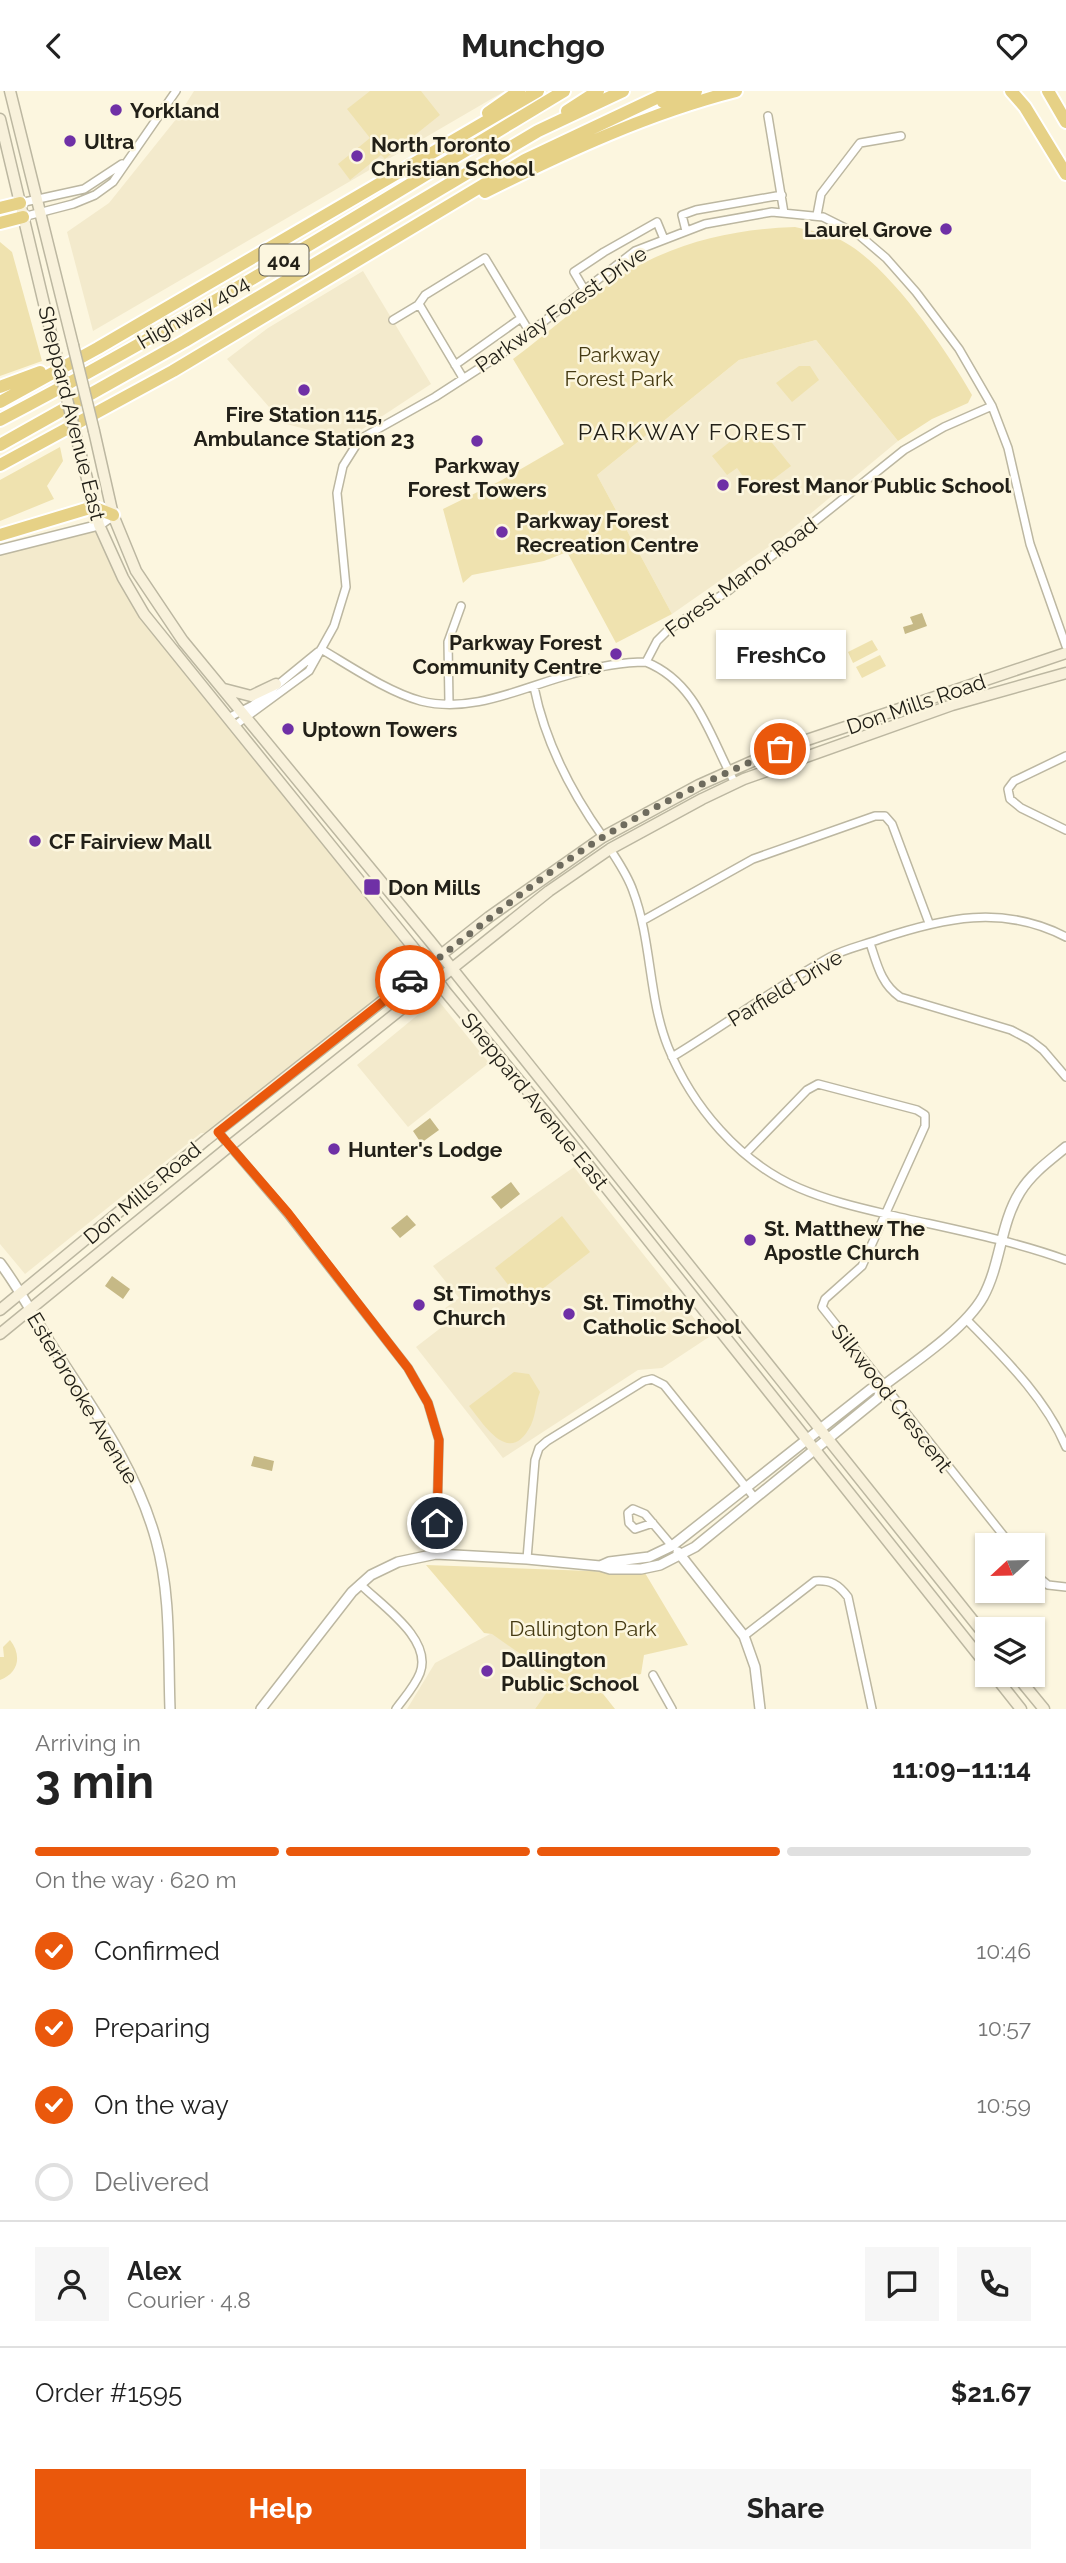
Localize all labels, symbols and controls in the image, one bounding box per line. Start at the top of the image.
icon: back [35,27,73,65]
text: Munchgo [461,27,605,64]
icon: heart [993,27,1031,65]
place label: Yorkland [130,98,219,123]
marker: Yorkland [108,102,124,118]
place label: Ultra [84,129,134,154]
place label: North Toronto Christian School [371,132,535,181]
marker: Ultra [62,133,78,149]
marker: North Toronto Christian School [349,148,365,164]
place label: Laurel Grove [804,217,932,242]
marker: Laurel Grove [938,221,954,237]
street label: Parkway Forest Drive [471,240,651,378]
road number: 404 [260,245,308,275]
street label: Highway 404 [133,270,253,354]
street label: Sheppard Avenue East [33,303,111,523]
park label: Parkway Forest Park [565,342,673,391]
marker: Fire Station 115, Ambulance Station 23 [296,382,312,398]
place label: Fire Station 115, Ambulance Station 23 [194,402,414,451]
district label: PARKWAY FOREST [578,418,808,445]
marker: Parkway Forest Towers [469,433,485,449]
place label: Parkway Forest Towers [407,453,547,502]
place label: Forest Manor Public School [737,473,1011,498]
marker: Forest Manor Public School [715,477,731,493]
place label: Parkway Forest Recreation Centre [516,508,699,557]
street label: Forest Manor Road [660,512,822,642]
marker: Parkway Forest Recreation Centre [494,524,510,540]
place label: Parkway Forest Community Centre [413,630,602,679]
callout: FreshCo [715,630,845,679]
text: FreshCo [736,641,826,668]
marker: Parkway Forest Community Centre [608,646,624,662]
street label: Don Mills Road [843,669,989,739]
place label: Uptown Towers [302,717,457,742]
pin [750,719,810,779]
marker: Uptown Towers [280,721,296,737]
icon: bag [761,730,799,768]
place label: CF Fairview Mall [49,829,212,854]
marker: CF Fairview Mall [27,833,43,849]
place label: Don Mills [388,875,481,900]
marker: Don Mills [362,877,382,897]
street label: Parfield Drive [723,944,847,1032]
courier [375,945,445,1015]
icon: car [391,961,429,999]
street label: Sheppard Avenue East [456,1008,614,1194]
street label: Don Mills Road [78,1137,206,1249]
place label: Hunter's Lodge [348,1137,503,1162]
marker: Hunter's Lodge [326,1141,342,1157]
place label: St. Matthew The Apostle Church [764,1216,926,1265]
marker: St. Matthew The Apostle Church [742,1232,758,1248]
place label: St Timothys Church [433,1281,551,1330]
place label: St. Timothy Catholic School [583,1290,742,1339]
marker: St Timothys Church [411,1297,427,1313]
marker: St. Timothy Catholic School [561,1306,577,1322]
street label: Esterbrooke Avenue [22,1308,144,1488]
street label: Silkwood Crescent [826,1319,958,1477]
pin [407,1493,467,1553]
icon: home [418,1504,456,1542]
north arrow [975,1533,1045,1603]
map controls [975,1533,1045,1687]
park label: Dallington Park [509,1616,657,1641]
button: layers [975,1617,1045,1687]
place label: Dallington Public School [501,1647,639,1696]
marker: Dallington Public School [479,1663,495,1679]
text: Arriving in [35,1729,141,1756]
text: 11:09–11:14 [892,1754,1031,1784]
text: 3 min [35,1755,154,1809]
text: On the way · 620 m [35,1866,237,1893]
icon: check [35,1932,73,1970]
text: Confirmed [94,1936,220,1966]
text: 10:46 [976,1937,1031,1964]
icon: check [35,2009,73,2047]
text: Preparing [94,2013,210,2043]
text: 10:57 [978,2014,1031,2041]
icon: check [35,2086,73,2124]
text: On the way [94,2090,229,2120]
text: 10:59 [977,2091,1031,2118]
text: Delivered [94,2167,209,2197]
button: person [35,2247,109,2321]
button: chat [865,2247,939,2321]
button: phone [957,2247,1031,2321]
text: Alex [127,2256,182,2286]
text: Courier · 4.8 [127,2286,251,2313]
text: Order #1595 [35,2378,182,2408]
text: $21.67 [951,2378,1031,2408]
button: Help [35,2469,526,2549]
button: Share [540,2469,1031,2549]

